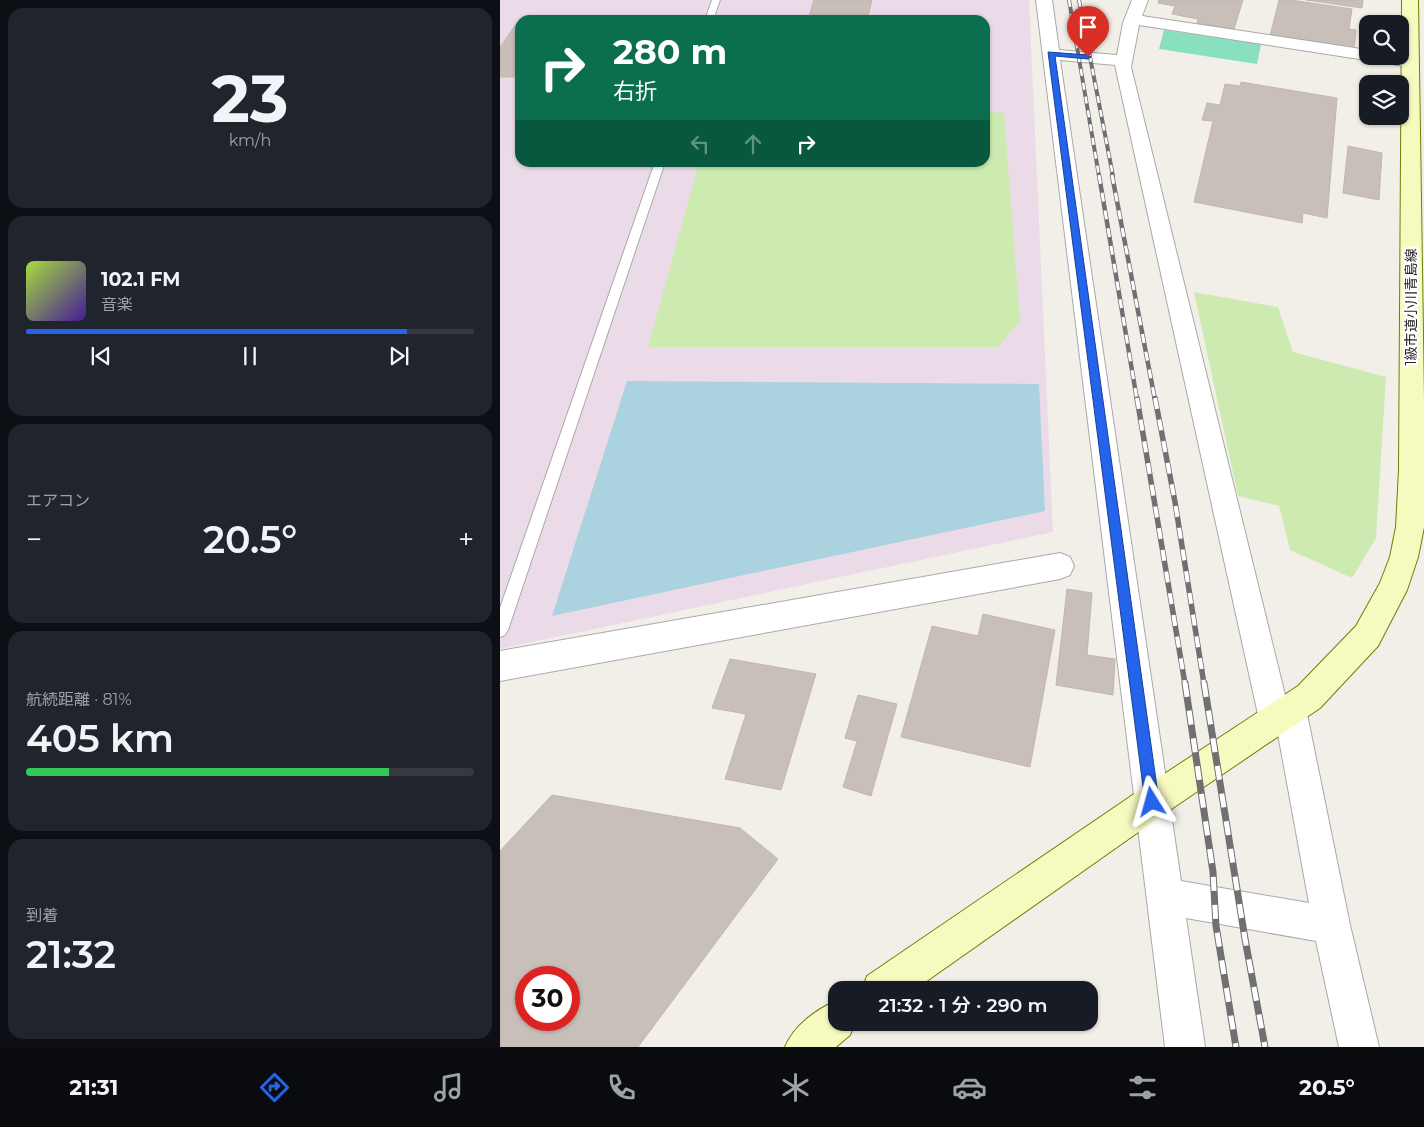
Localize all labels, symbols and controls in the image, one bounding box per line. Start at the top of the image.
pin [1067,6,1109,57]
icon: arrive [1074,13,1102,41]
map controls [1359,15,1409,125]
button: search [1359,15,1409,65]
text: 280 m [613,30,727,73]
icon: right [530,35,595,100]
text: 23 [212,59,288,138]
button: layers [1359,75,1409,125]
text: 右折 [613,78,657,105]
icon: left [686,130,714,158]
icon: ahead [739,130,767,158]
icon: right [792,130,820,158]
text: km/h [229,131,271,150]
street label: 1級市道小川青島線 [1402,248,1420,366]
text: 102.1 FM [101,268,180,291]
text: 音楽 [101,295,133,314]
icon: previous [87,342,115,370]
icon: pause [236,342,264,370]
icon: next [385,342,413,370]
text: エアコン [26,491,90,510]
text: 20.5° [203,516,297,563]
text: − [26,522,42,556]
text: + [458,522,474,556]
text: 航続距離 · 81% [26,690,132,709]
text: 405 km [26,715,174,762]
position arrow [1125,775,1177,827]
text: 到着 [26,906,58,925]
text: 21:32 [26,931,116,978]
speed limit sign: 30 [515,966,580,1031]
text: 21:32 · 1 分 · 290 m [878,994,1048,1017]
icon: directions [257,1070,292,1105]
icon: music [431,1070,466,1105]
icon: phone [604,1070,639,1105]
icon: climate [778,1070,813,1105]
icon: car [952,1070,987,1105]
icon: filters [1125,1070,1160,1105]
text: 21:31 [69,1074,118,1101]
text: 20.5° [1299,1074,1355,1101]

